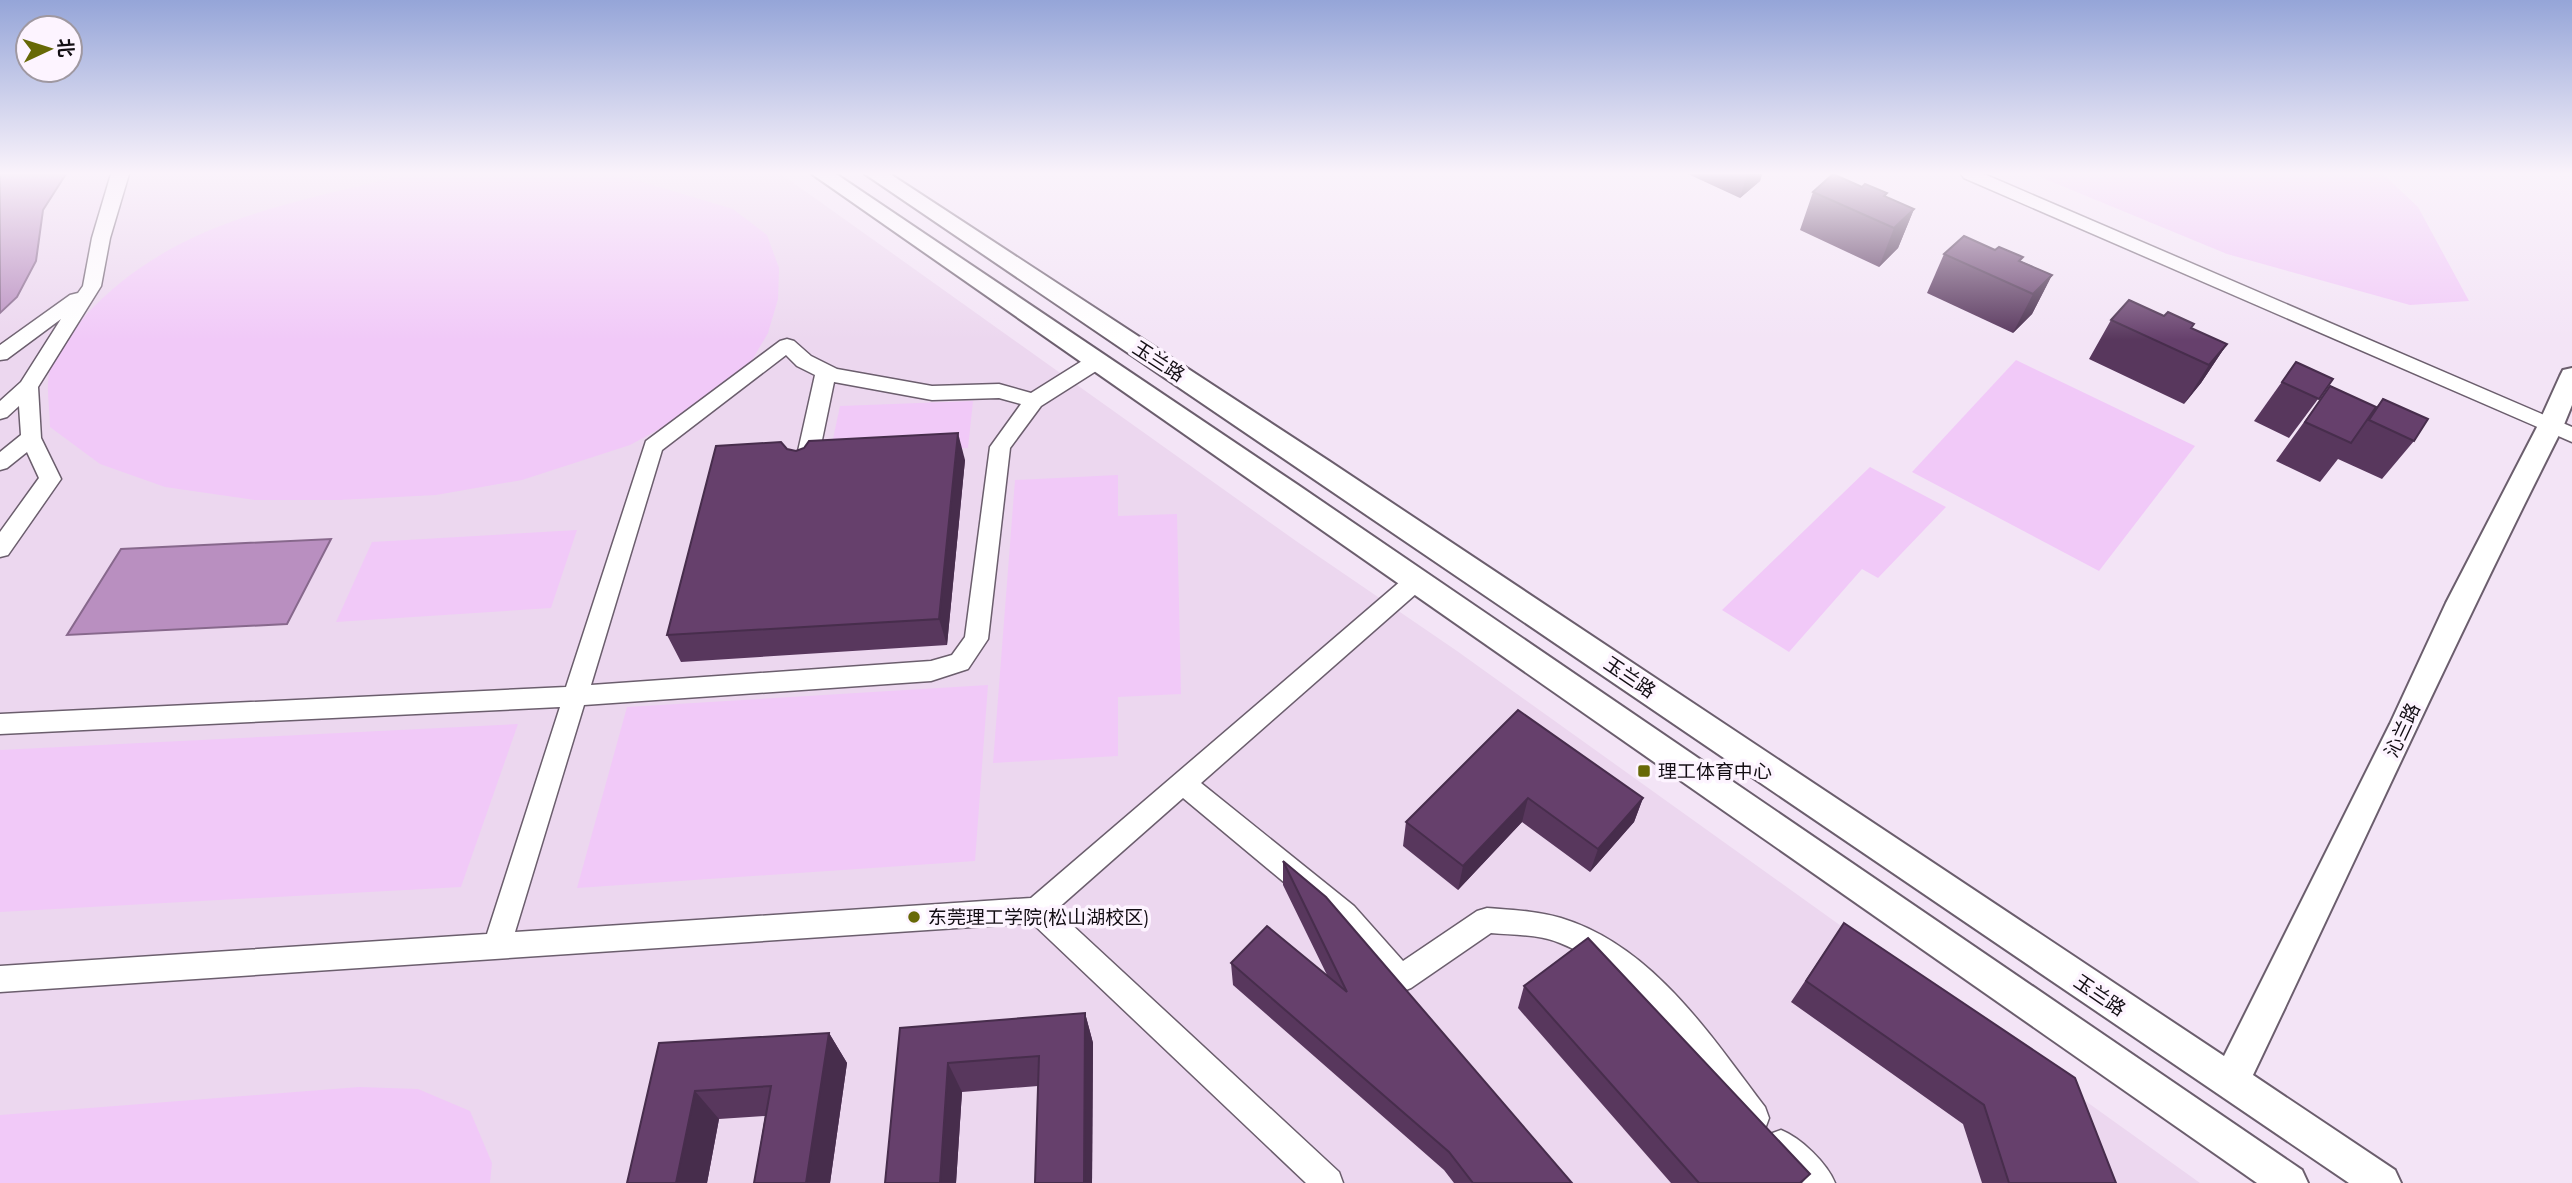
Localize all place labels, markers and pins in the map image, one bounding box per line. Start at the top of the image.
place label: 理工体育中心 [1658,760,1772,783]
marker: 理工体育中心 [1636,763,1652,779]
place label: 东莞理工学院(松山湖校区) [928,906,1150,929]
marker: 东莞理工学院(松山湖校区) [906,909,922,925]

